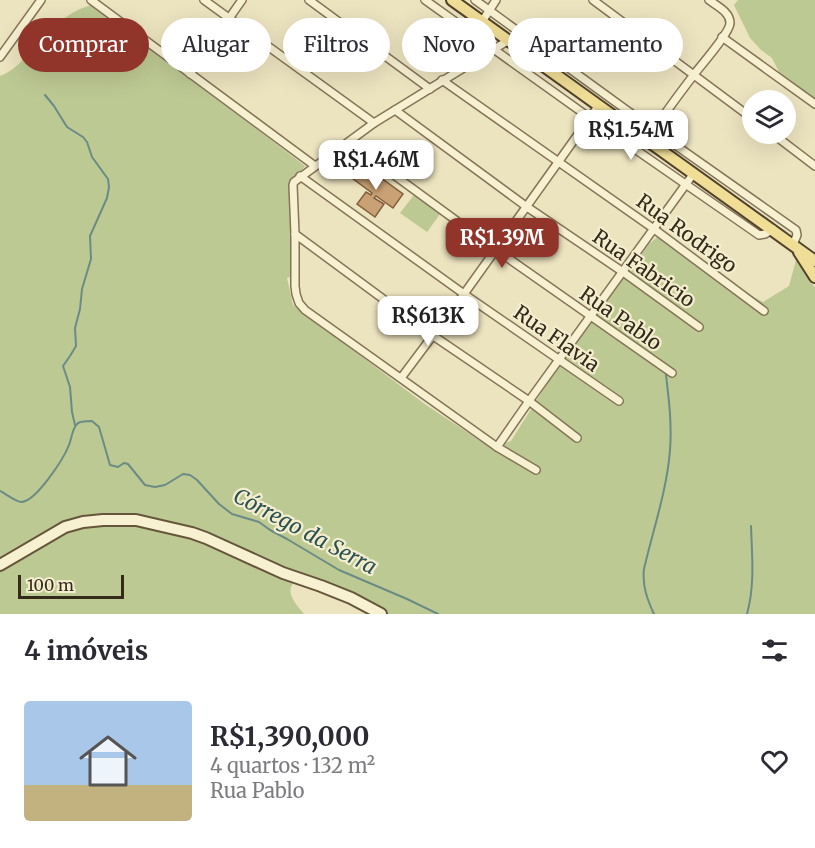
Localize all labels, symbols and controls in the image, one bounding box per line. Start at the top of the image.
chip: Comprar [18,18,149,72]
chip: Alugar [161,18,271,72]
chip: Filtros [283,18,390,72]
chip: Novo [402,18,496,72]
chip: Apartamento [508,18,683,72]
map controls [742,90,796,144]
button: layers [742,90,796,144]
pin: R$1.54M [576,110,686,161]
text: R$1.54M [588,117,674,142]
pin: R$1.46M [321,140,431,191]
text: R$1.46M [333,147,419,172]
street label: Rua Rodrigo [632,188,743,278]
pin: R$1.39M [447,218,557,269]
street label: Rua Fabricio [588,224,700,313]
text: R$1.39M [460,225,544,250]
street label: Rua Pablo [575,281,667,355]
pin: R$613K [379,296,477,347]
street label: Rua Flavia [509,299,605,377]
text: R$613K [392,303,464,328]
water label: Córrego da Serra [229,482,381,580]
scale bar [18,572,124,600]
text: 100 m [27,575,74,595]
text: 4 imóveis [24,634,148,667]
icon: filters [758,634,791,667]
text: R$1,390,000 [210,720,370,753]
icon: home [72,725,144,797]
icon: heart [758,745,791,778]
text: 4 quartos · 132 m² [210,753,375,778]
text: Rua Pablo [210,778,304,803]

